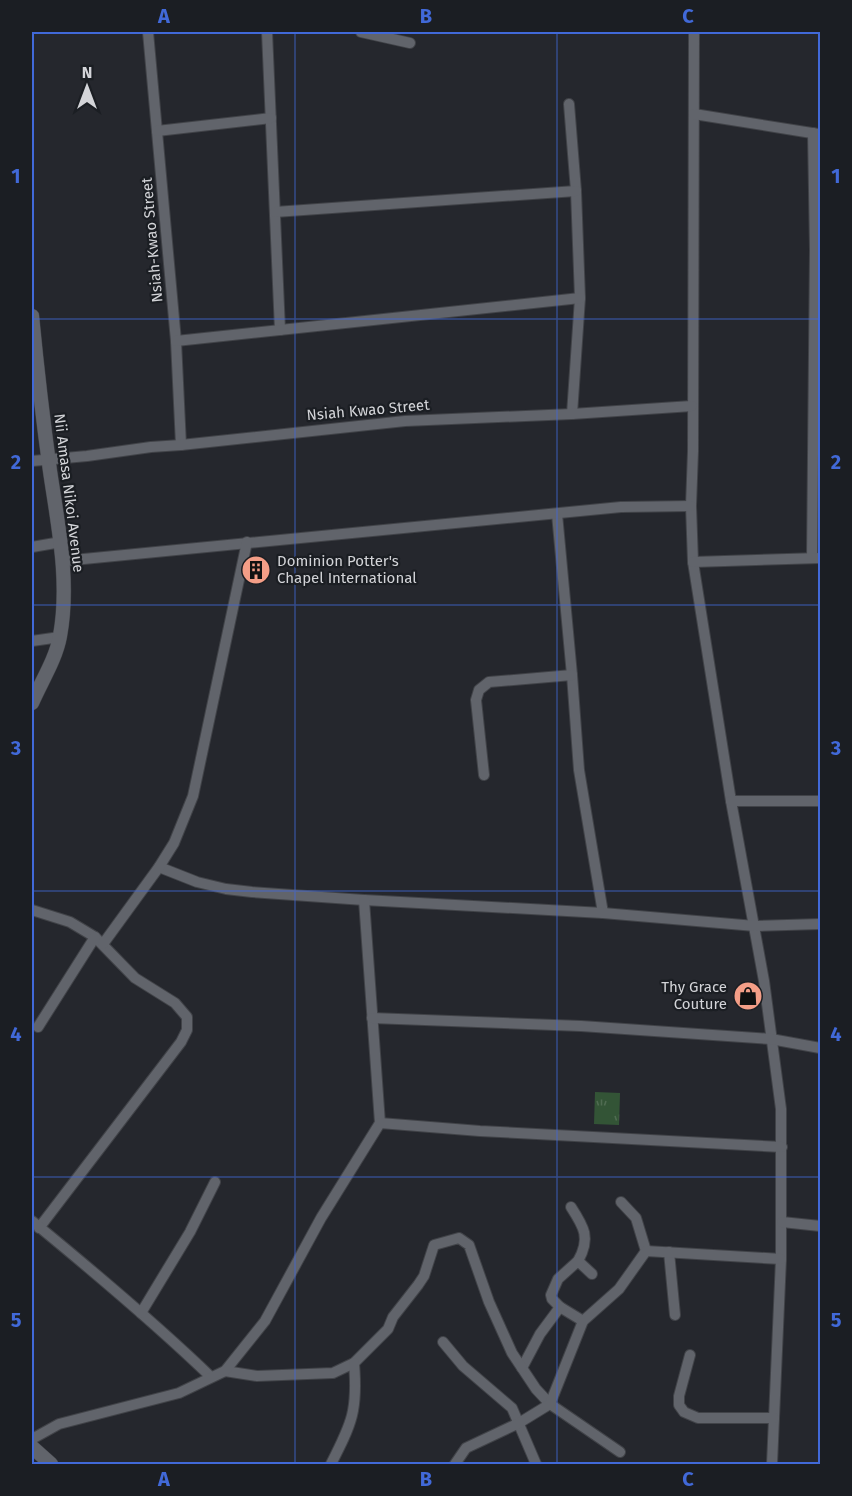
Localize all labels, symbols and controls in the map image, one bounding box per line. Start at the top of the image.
text: A [157,4,171,28]
text: B [420,4,432,28]
text: C [682,4,694,28]
north arrow [57,57,117,117]
text: N [82,63,92,82]
text: 1 [11,164,21,188]
text: 1 [831,164,841,188]
street label: Nsiah-Kwao Street [138,176,166,303]
street label: Nsiah Kwao Street [306,396,431,424]
street label: Nii Amasa Nikoi Avenue [50,413,88,573]
text: 2 [11,450,21,474]
text: 2 [831,450,841,474]
place label: Dominion Potter's Chapel International [277,552,417,587]
building icon: Dominion Potter's Chapel International [240,554,272,586]
text: 3 [10,736,21,760]
text: 3 [830,736,841,760]
place label: Thy Grace Couture [661,978,727,1013]
shop icon: Thy Grace Couture [732,980,764,1012]
text: 4 [10,1022,22,1046]
text: 4 [830,1022,842,1046]
text: 5 [11,1308,22,1332]
text: 5 [831,1308,842,1332]
text: A [157,1467,171,1491]
text: B [420,1467,432,1491]
text: C [682,1467,694,1491]

